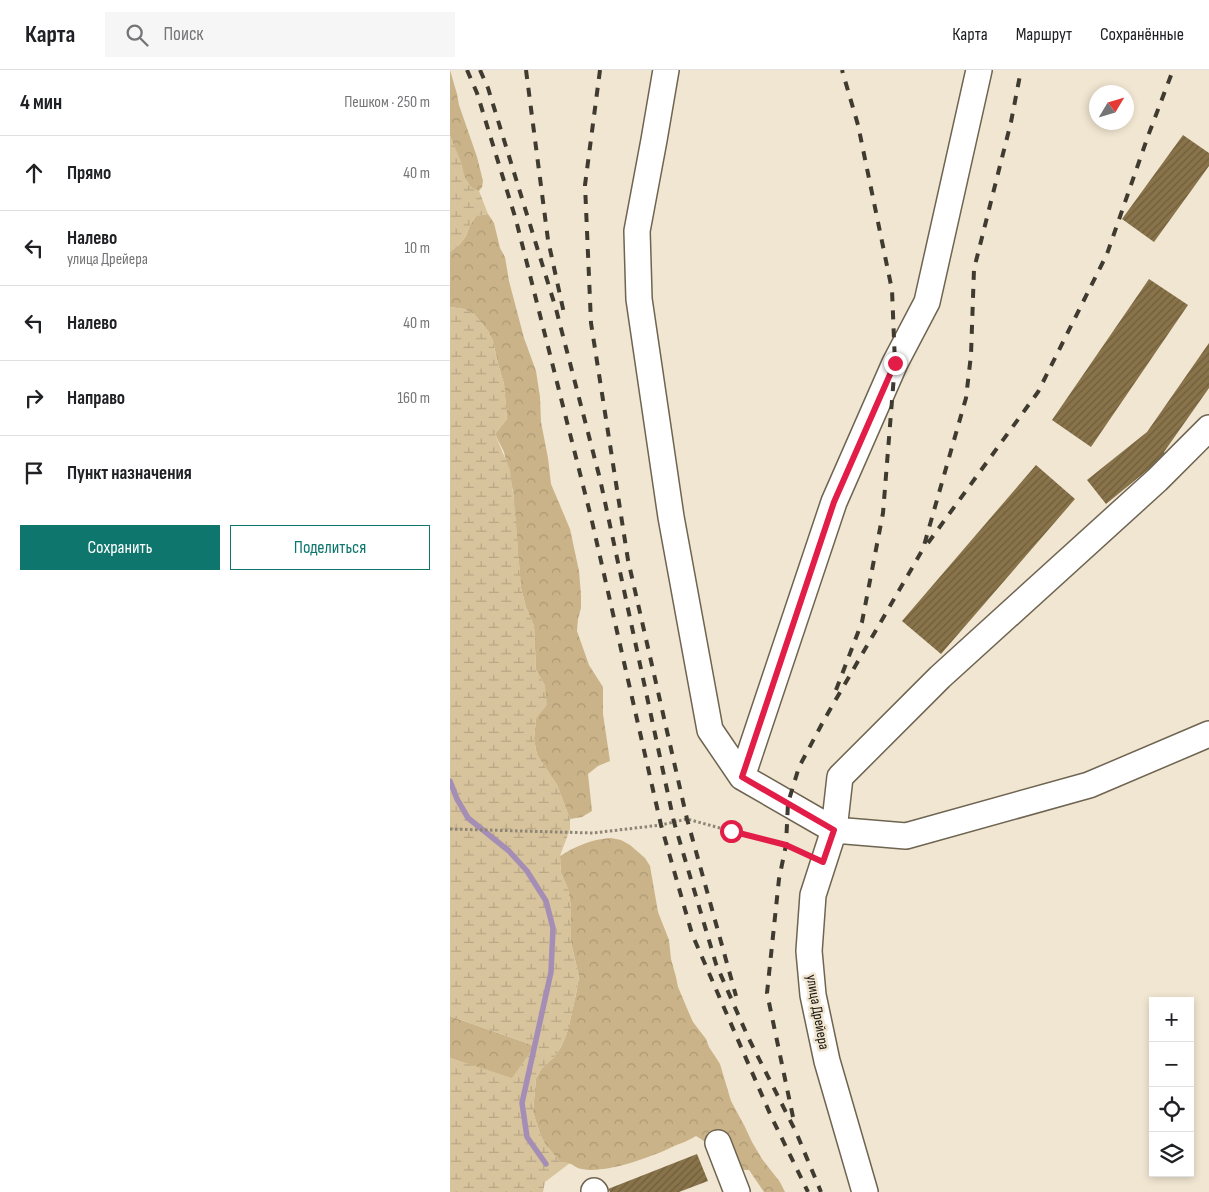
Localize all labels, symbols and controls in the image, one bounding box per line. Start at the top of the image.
search box [105,12,455,57]
text: Карта [25,20,75,49]
icon: search [123,21,151,49]
text: Поиск [163,23,204,46]
text: Карта [952,24,988,45]
text: Маршрут [1016,24,1072,45]
text: Сохранённые [1100,24,1184,45]
north arrow [1089,85,1134,130]
text: 4 мин [20,90,62,115]
text: Пешком · 250 m [344,93,430,112]
icon: ahead [20,159,48,187]
text: Прямо [67,162,111,185]
text: 40 m [403,164,430,183]
text: Налево [67,227,117,250]
icon: left [20,234,48,262]
text: 10 m [404,239,430,258]
text: улица Дрейера [67,250,148,269]
icon: left [20,309,48,337]
text: Налево [67,312,117,335]
text: 40 m [403,314,430,333]
route end [884,352,907,375]
icon: right [20,384,48,412]
text: Направо [67,387,125,410]
text: 160 m [397,389,430,408]
icon: arrive [20,459,48,487]
text: Пункт назначения [67,462,192,485]
button: Сохранить [20,525,220,570]
button: Поделиться [230,525,430,570]
route start [720,820,743,843]
street label: улица Дрейера [802,973,833,1051]
map controls [1149,997,1194,1177]
button: + [1149,997,1194,1042]
button: − [1149,1042,1194,1087]
button: locate [1149,1087,1194,1132]
button: layers [1149,1132,1194,1177]

